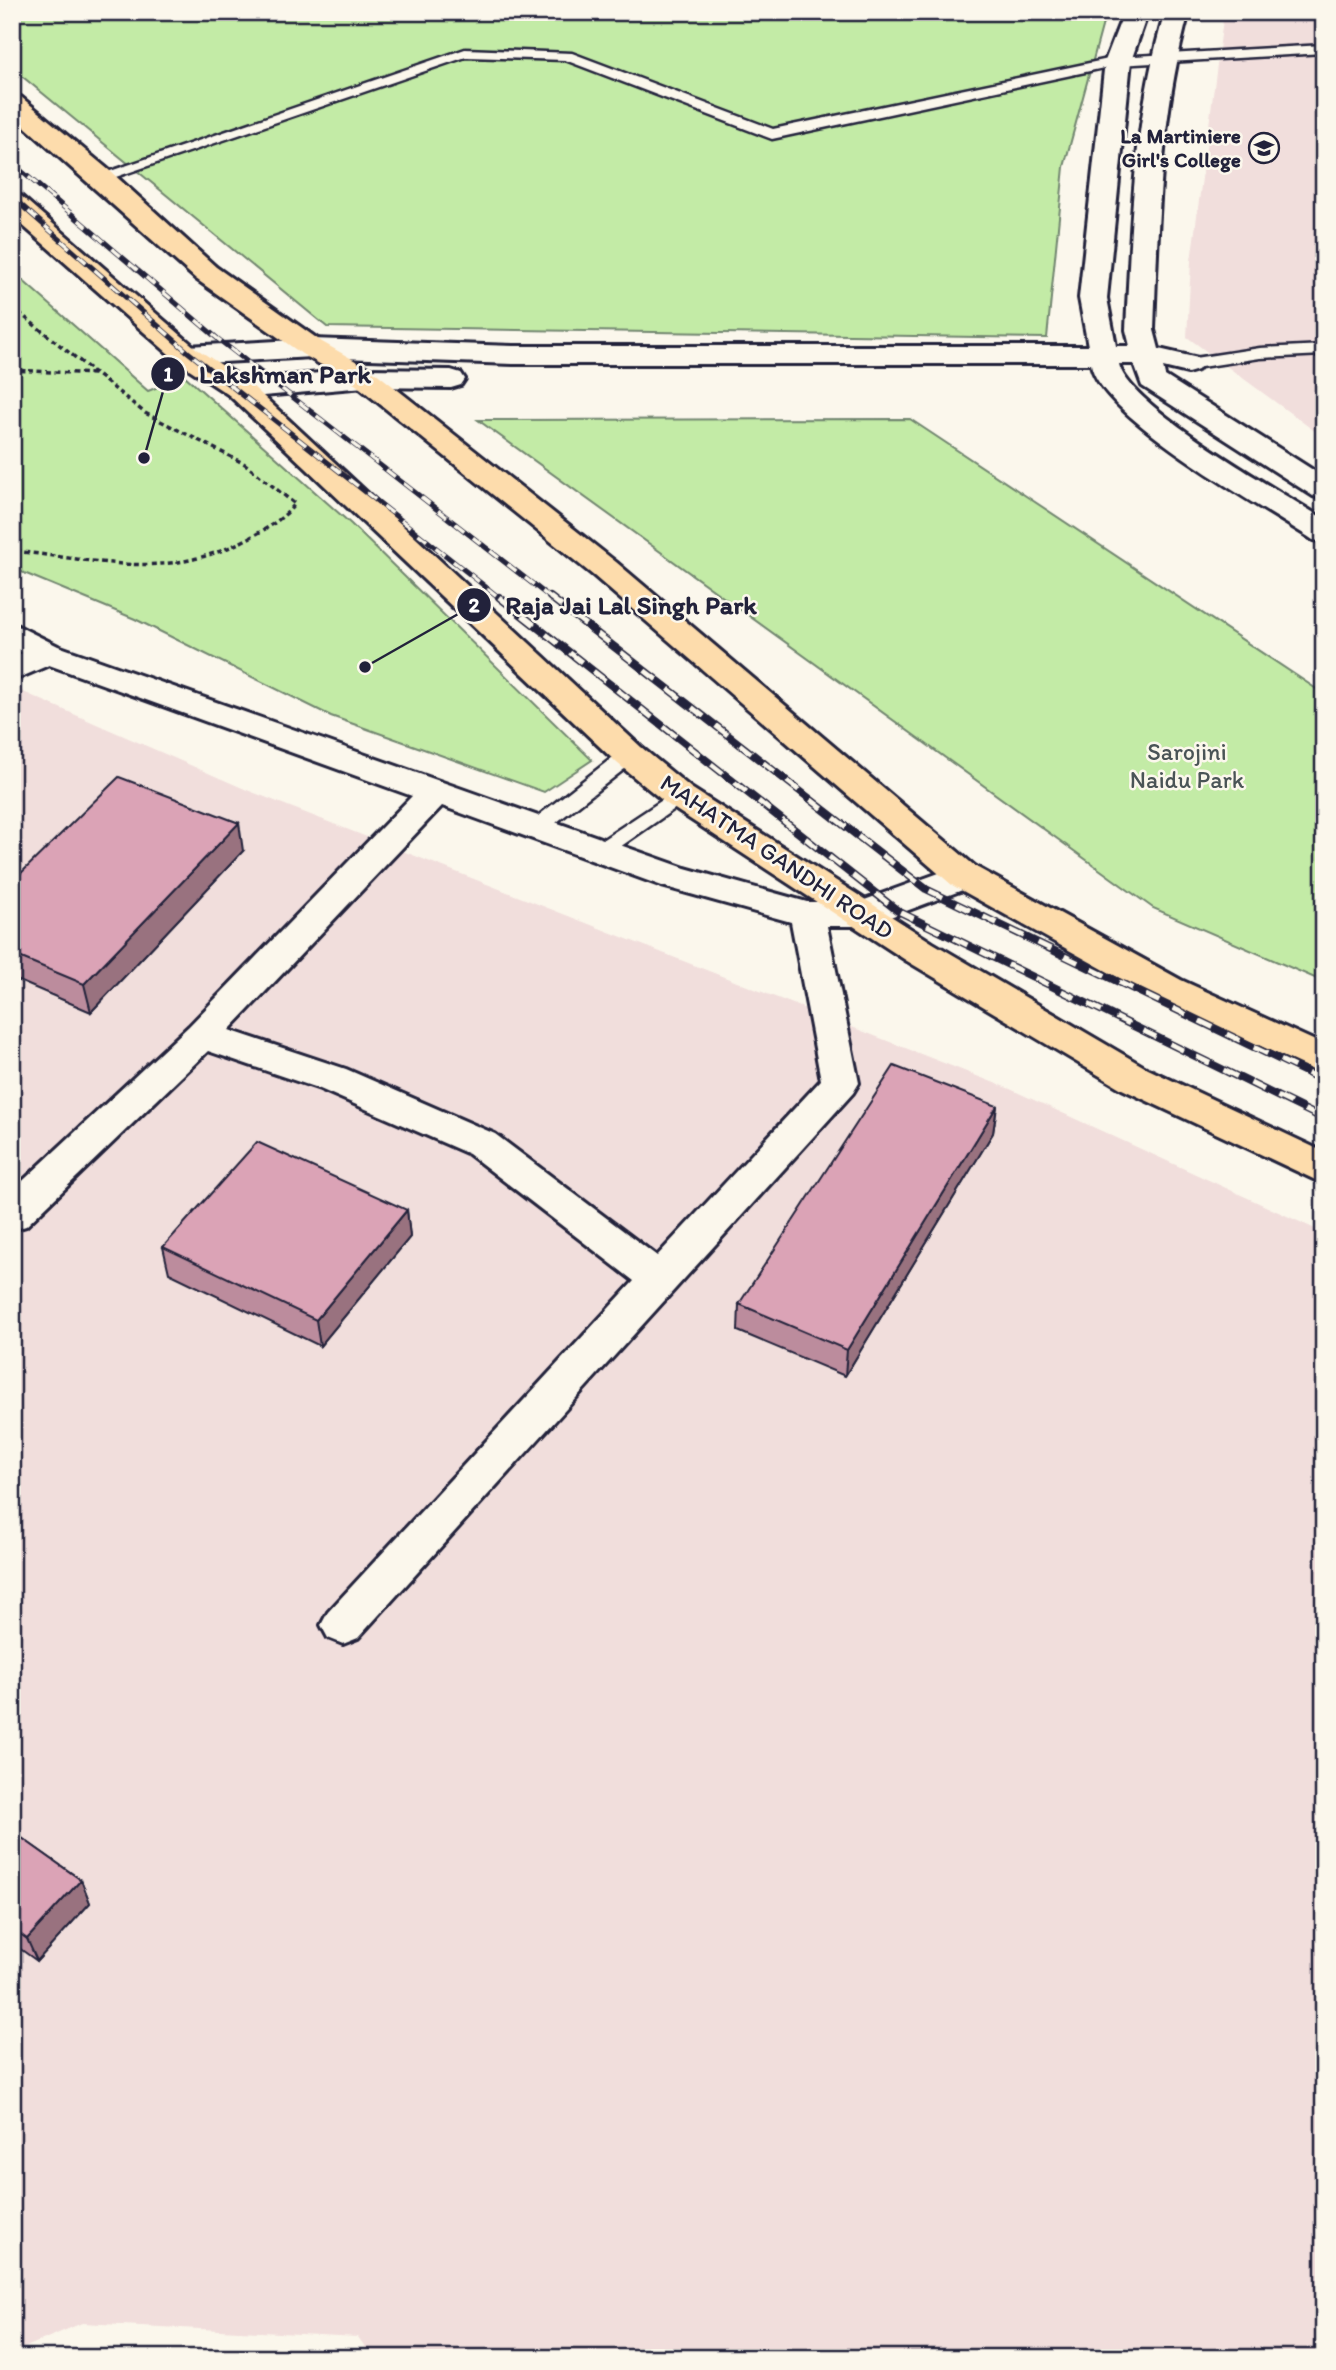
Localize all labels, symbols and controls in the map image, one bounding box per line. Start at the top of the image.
place label: La Martiniere Girl's College [1120,123,1241,173]
school or university icon: La Martiniere Girl's College [1247,131,1281,165]
callout: Lakshman Park [150,350,384,397]
text: Lakshman Park [199,358,372,390]
text: 1 [163,361,173,386]
callout: Raja Jai Lal Singh Park [456,581,771,628]
text: Raja Jai Lal Singh Park [505,589,757,621]
text: 2 [468,592,480,617]
park label: Sarojini Naidu Park [1130,737,1245,794]
street label: MAHATMA GANDHI ROAD [655,768,899,946]

